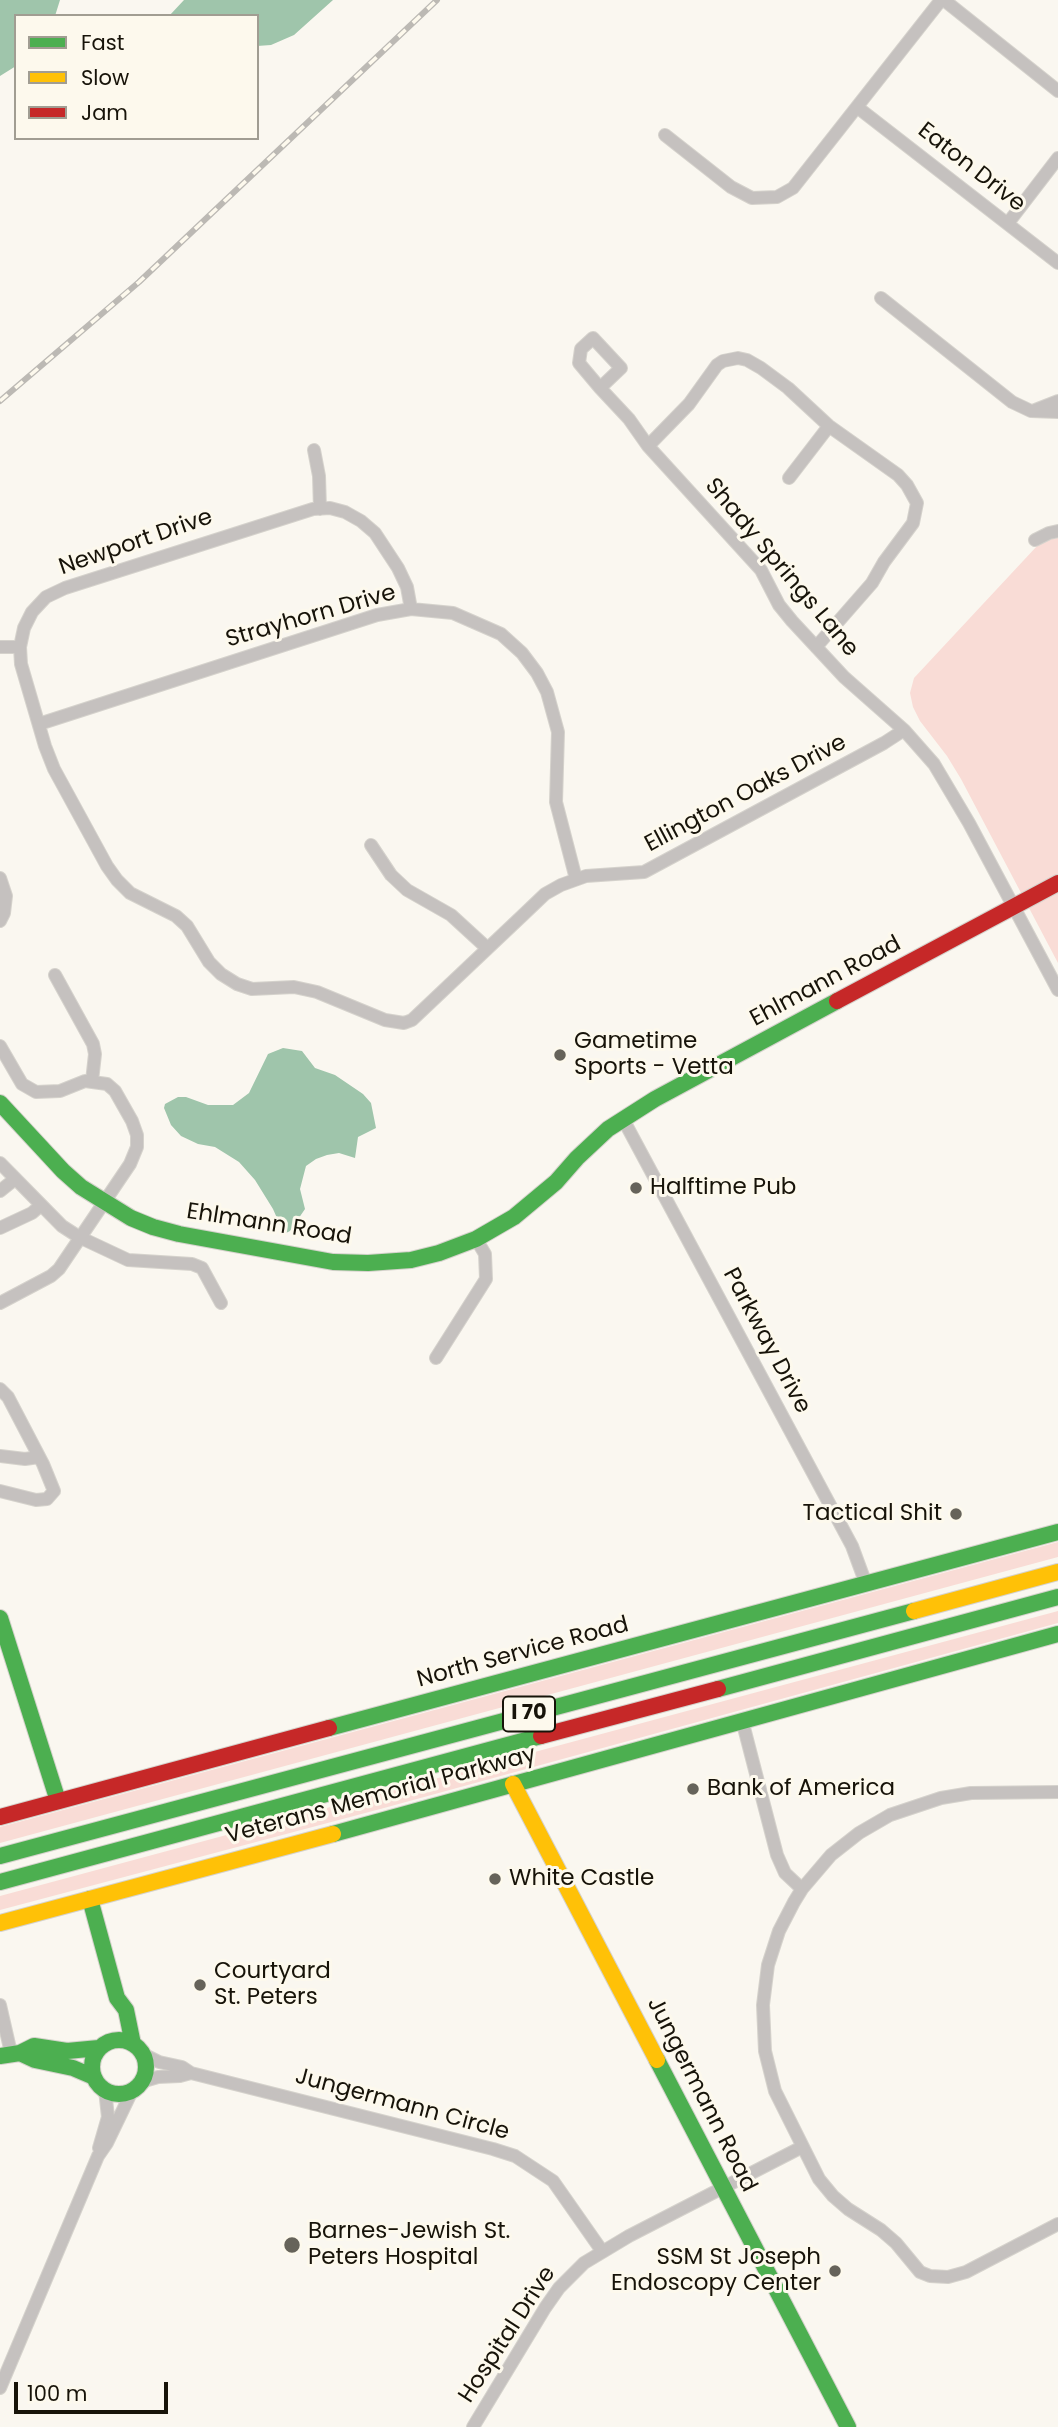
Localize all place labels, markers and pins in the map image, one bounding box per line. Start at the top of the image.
place label: Gametime Sports - Vetta [574,1028,734,1082]
marker: Gametime Sports - Vetta [552,1047,568,1063]
place label: Halftime Pub [650,1174,796,1202]
marker: Halftime Pub [628,1180,644,1196]
place label: Tactical Shit [802,1500,942,1528]
marker: Tactical Shit [948,1506,964,1522]
place label: Bank of America [707,1775,895,1803]
marker: Bank of America [685,1781,701,1797]
place label: White Castle [509,1865,654,1893]
marker: White Castle [487,1871,503,1887]
place label: Courtyard St. Peters [214,1958,331,2012]
marker: Courtyard St. Peters [192,1977,208,1993]
place label: Barnes-Jewish St. Peters Hospital [308,2218,510,2272]
marker: Barnes-Jewish St. Peters Hospital [282,2235,302,2255]
place label: SSM St Joseph Endoscopy Center [611,2244,821,2298]
marker: SSM St Joseph Endoscopy Center [827,2263,843,2279]

